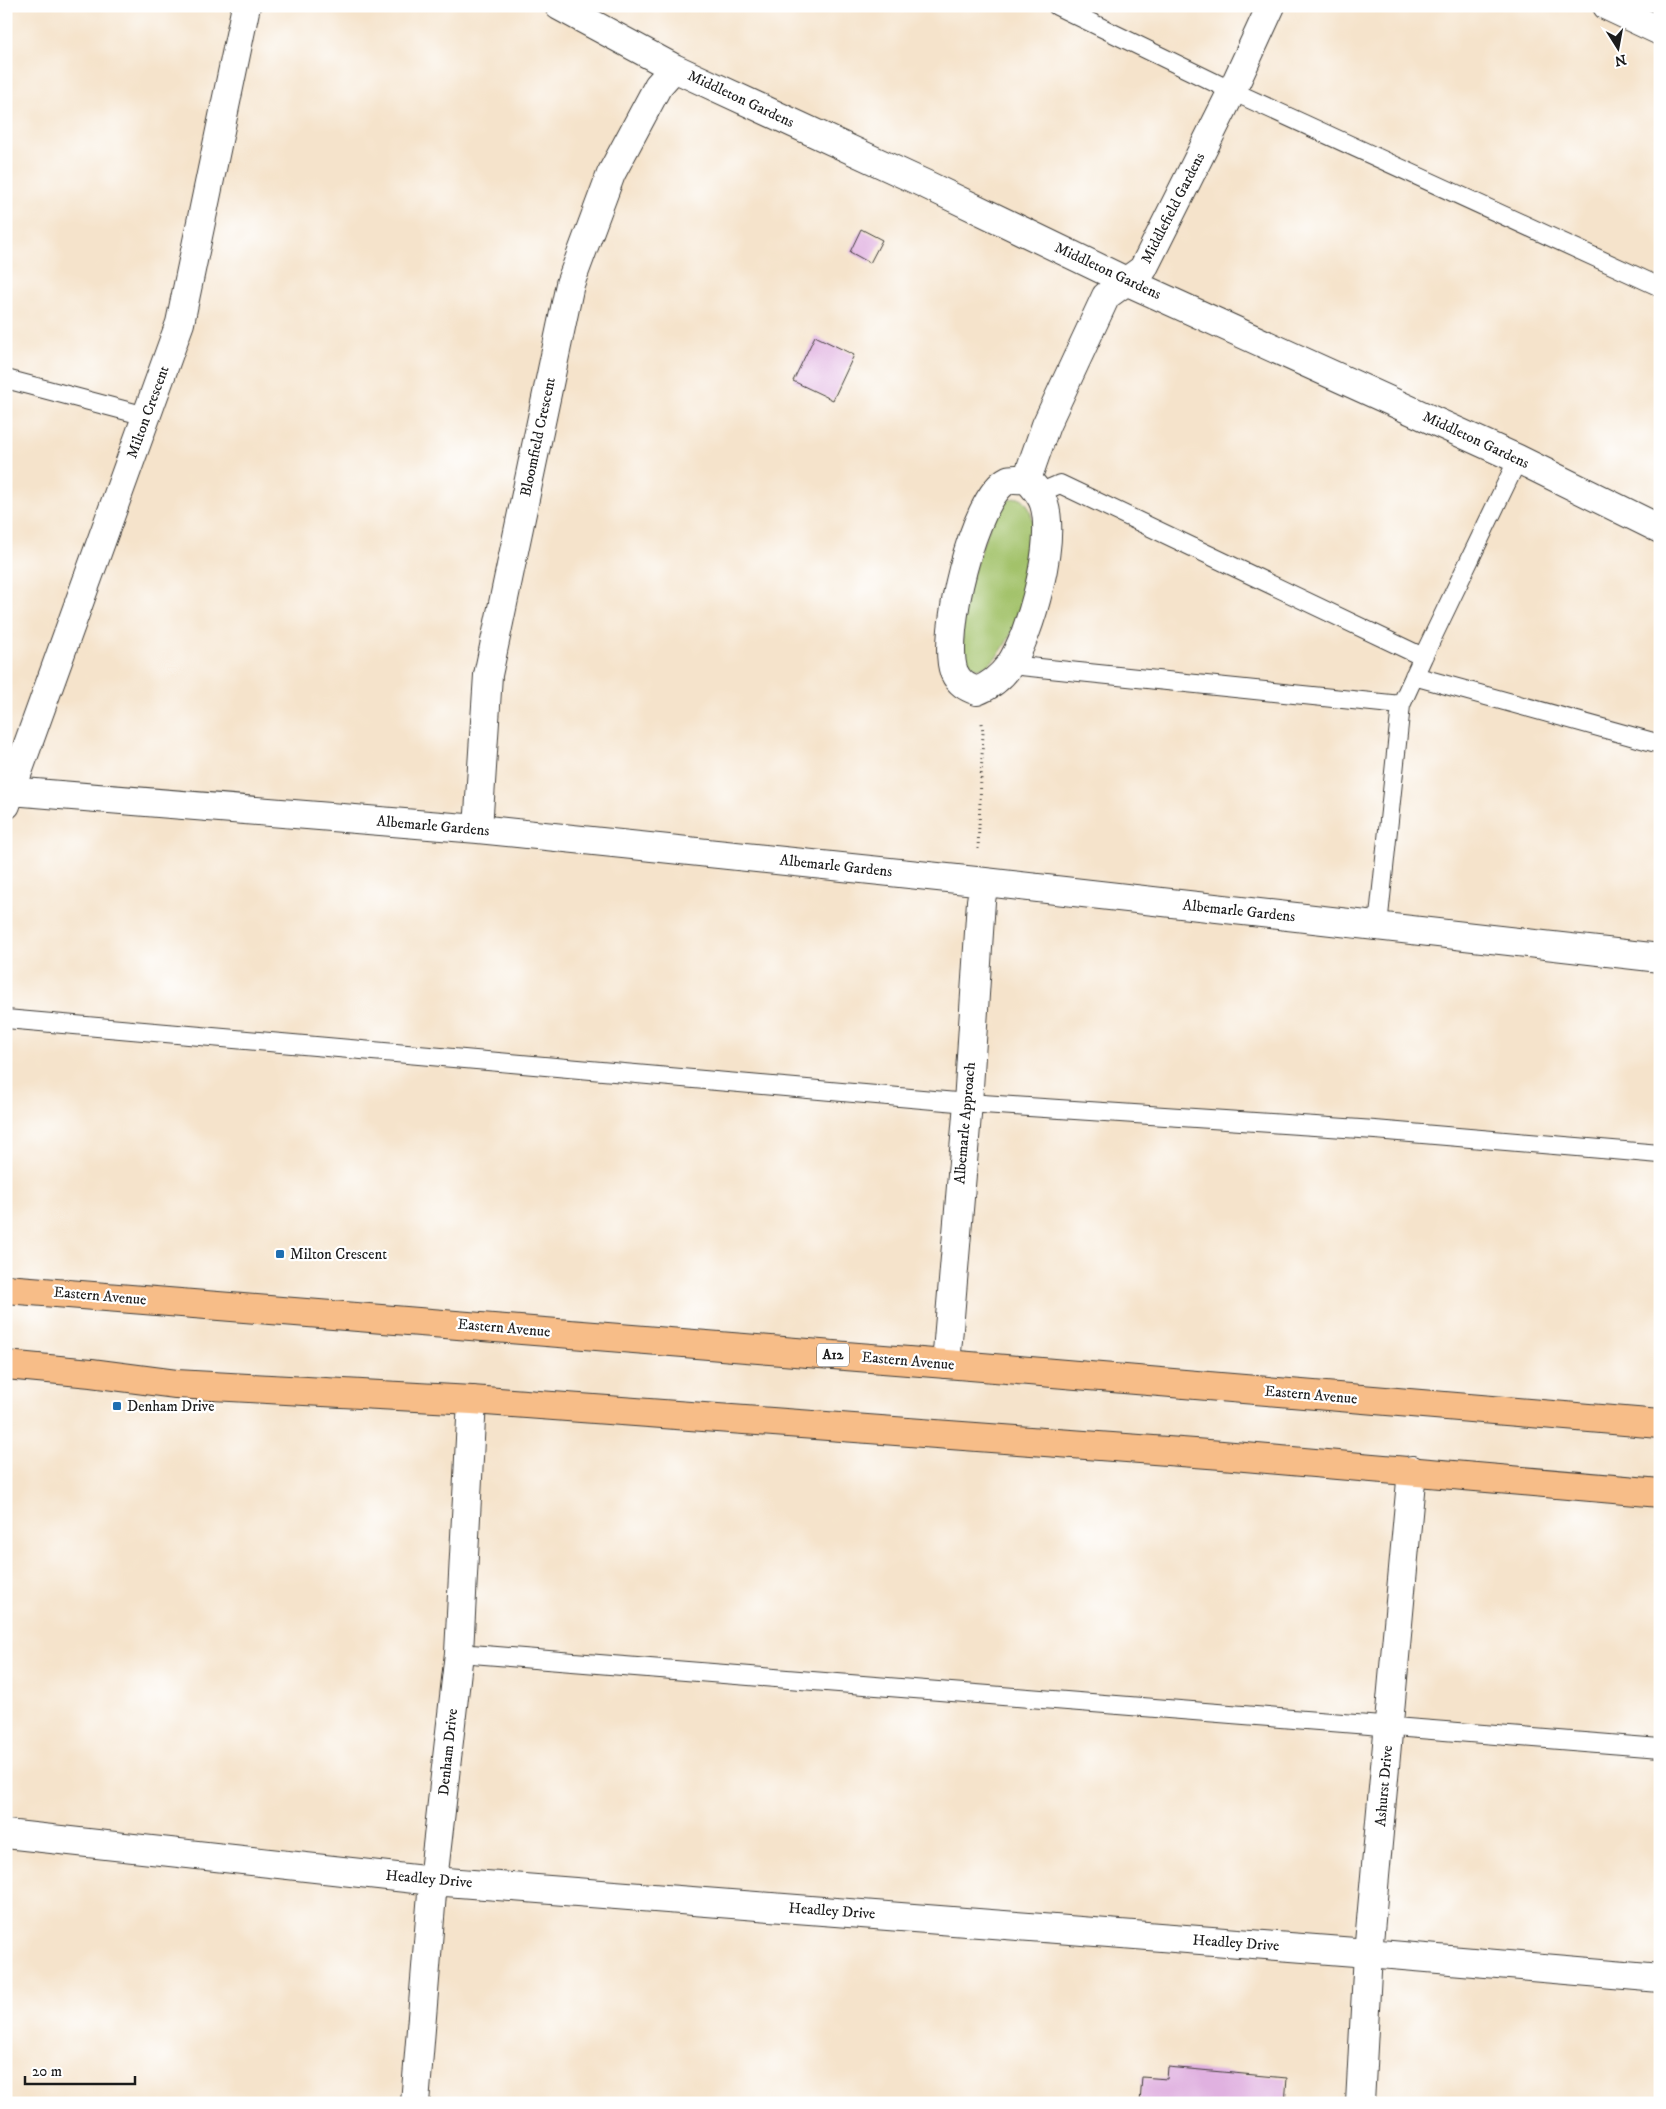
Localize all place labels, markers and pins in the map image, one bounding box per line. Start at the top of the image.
place label: Milton Crescent [290,1245,387,1264]
marker: Milton Crescent [274,1248,286,1260]
place label: Denham Drive [127,1397,214,1416]
marker: Denham Drive [111,1400,123,1412]

